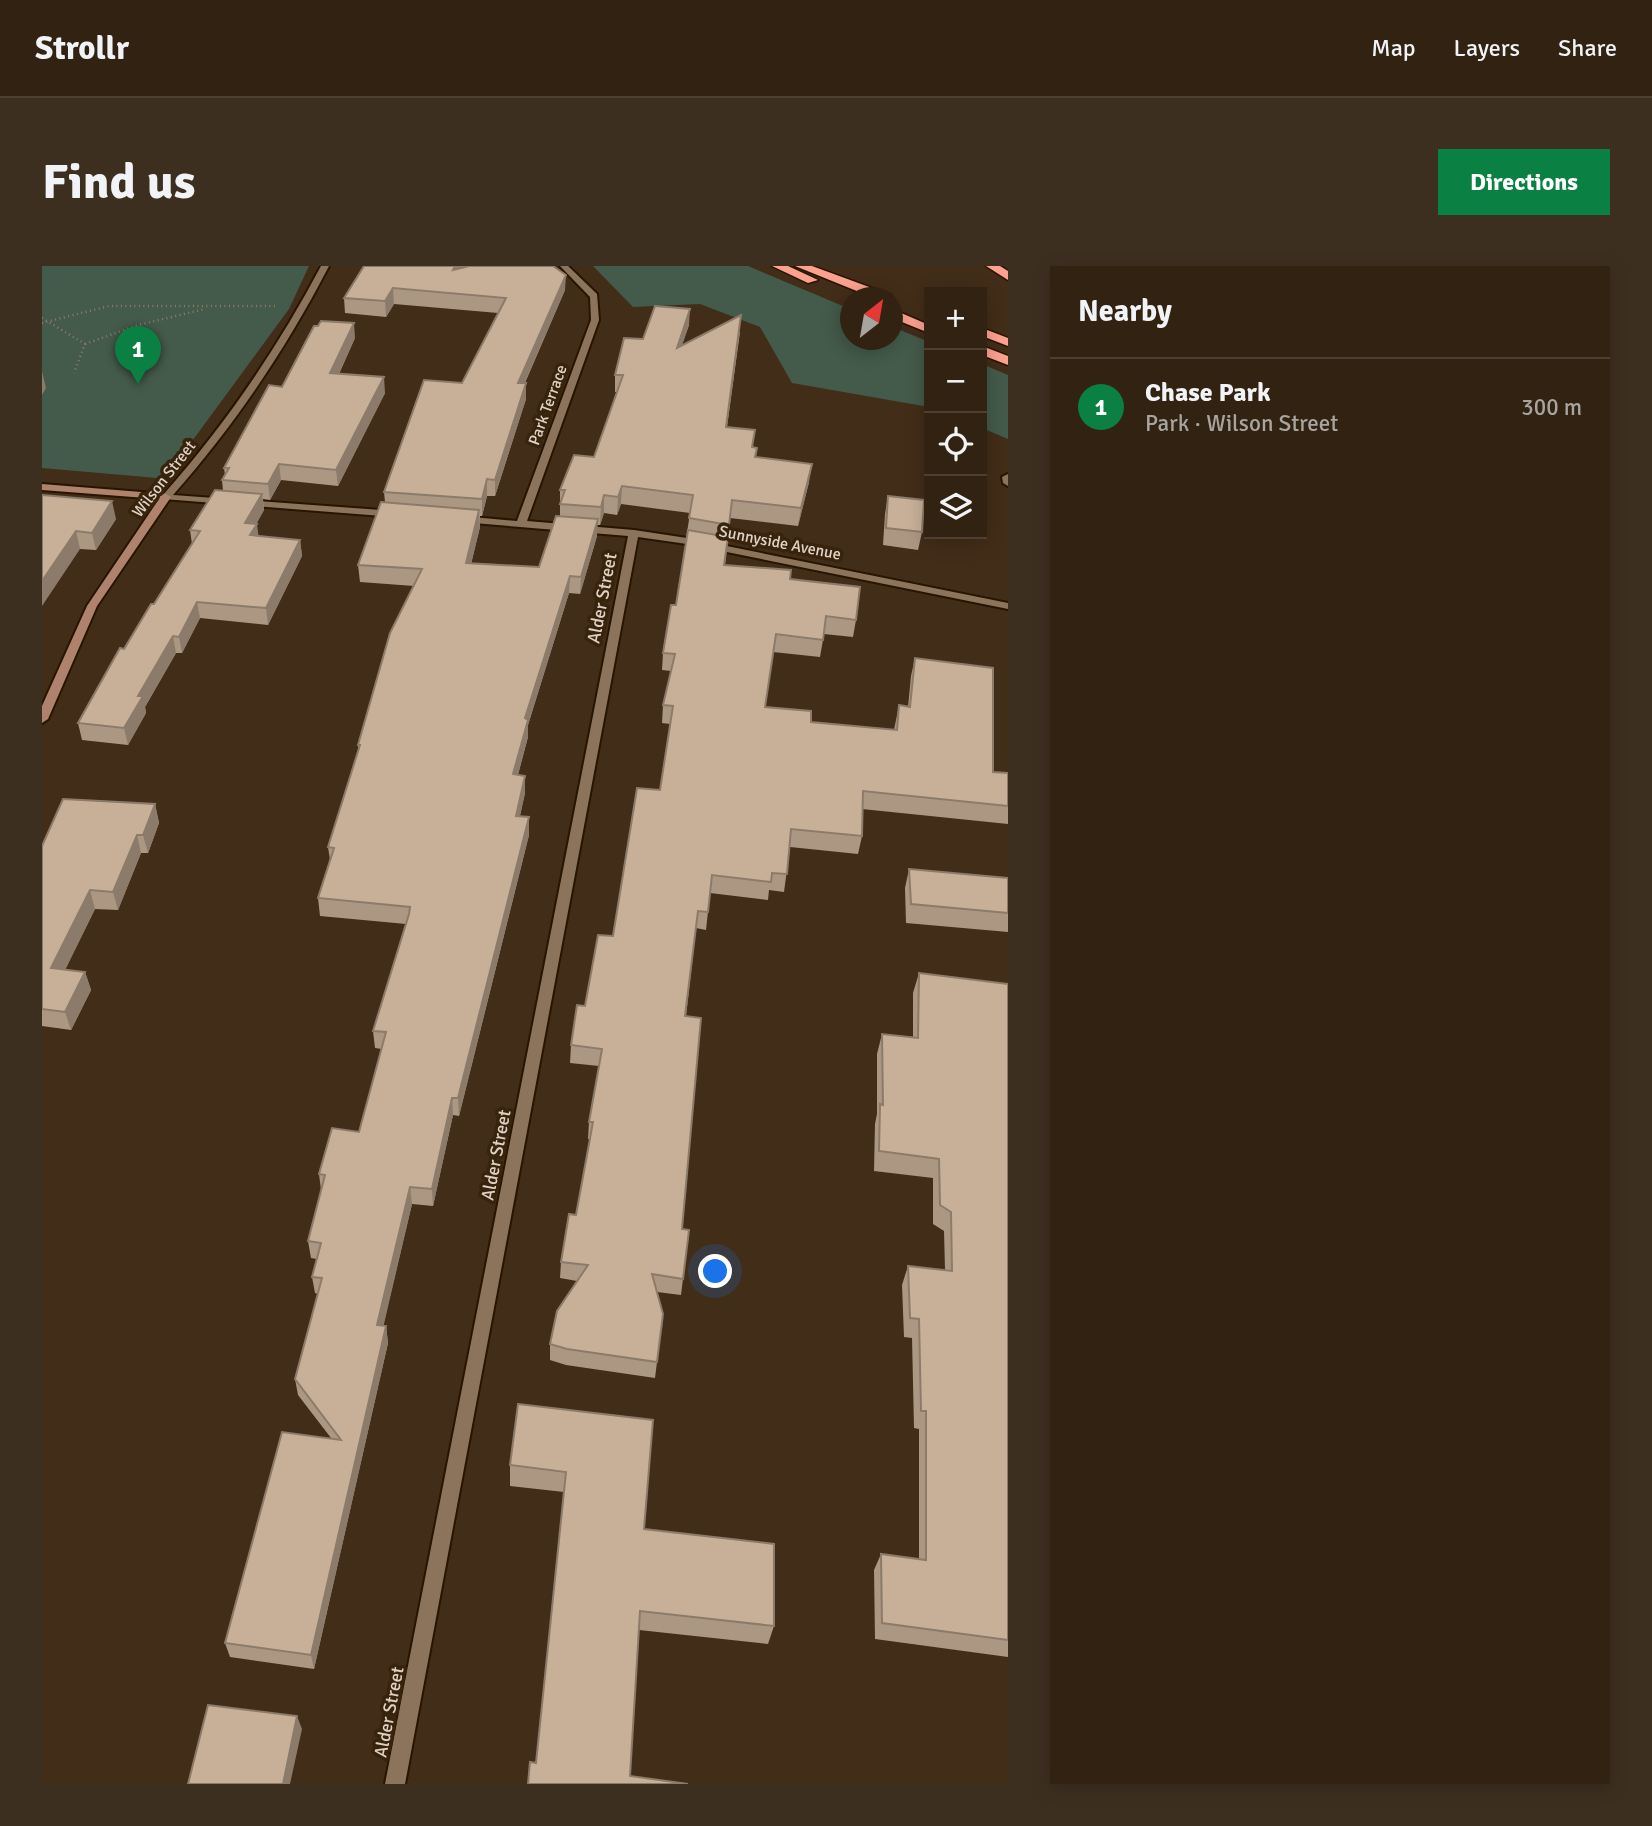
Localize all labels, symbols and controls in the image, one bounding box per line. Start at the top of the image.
text: Strollr [35,28,129,69]
text: Map [1371,33,1416,63]
text: Layers [1454,33,1520,63]
text: Share [1558,33,1617,63]
button: Directions [1438,149,1610,215]
text: Find us [42,152,195,212]
north arrow [840,287,903,350]
map controls [924,287,987,539]
button: + [924,287,987,350]
text: Nearby [1078,293,1172,330]
pin: 1 [115,326,161,384]
button: − [924,350,987,413]
street label: Park Terrace [524,362,572,448]
text: Chase Park [1145,377,1270,409]
text: 1 [1095,393,1107,422]
text: 300 m [1521,393,1582,422]
text: Park · Wilson Street [1145,409,1338,438]
button: locate [924,413,987,476]
street label: Wilson Street [128,436,200,521]
button: layers [924,476,987,539]
street label: Sunnyside Avenue [717,521,843,565]
street label: Alder Street [582,551,622,645]
street label: Alder Street [476,1108,516,1202]
your location [698,1254,732,1288]
street label: Alder Street [369,1665,409,1759]

